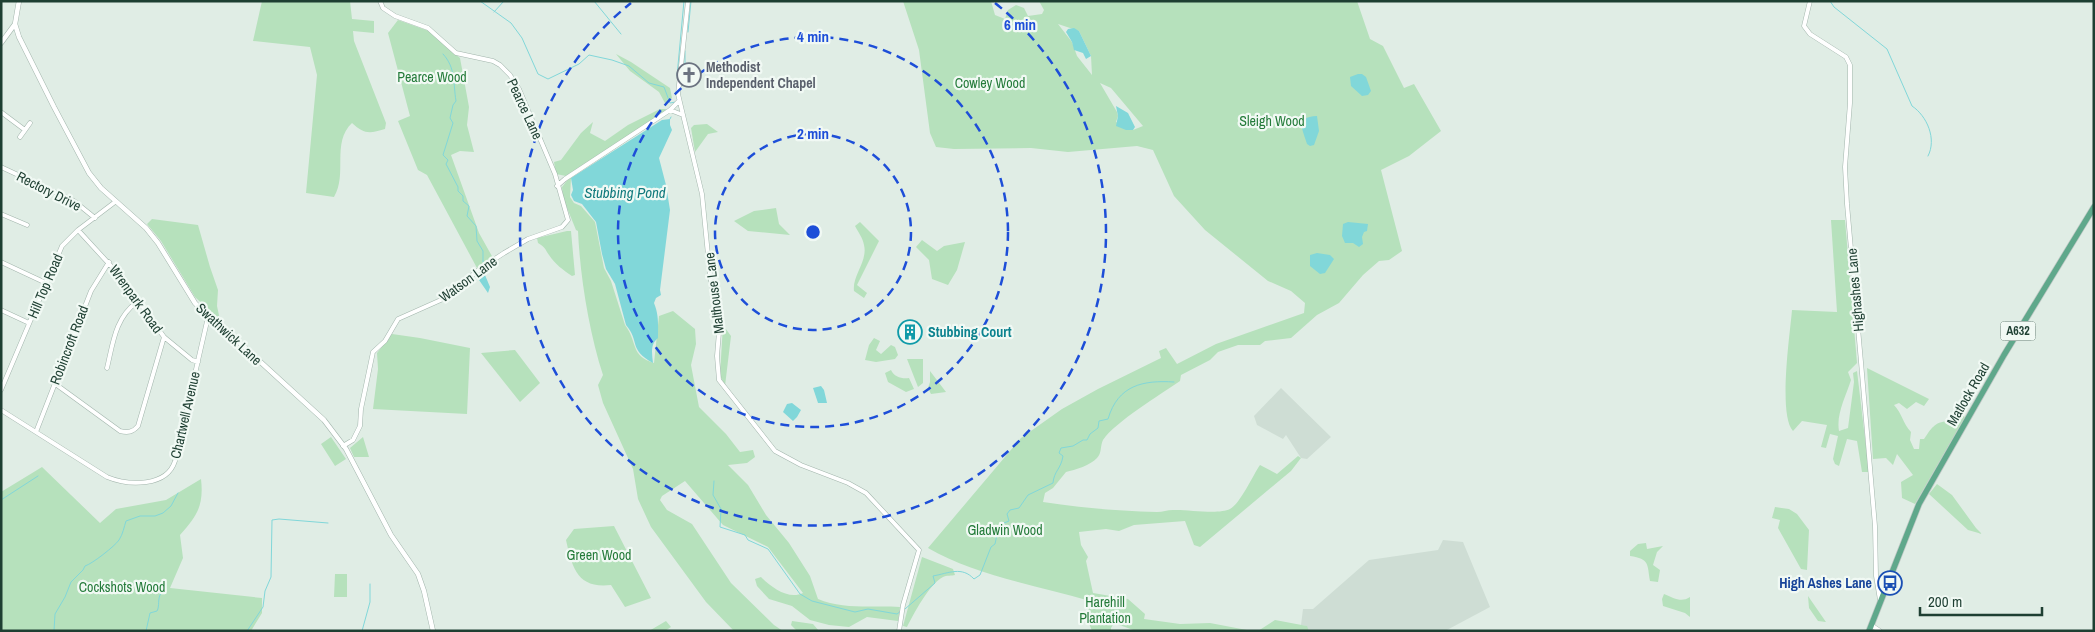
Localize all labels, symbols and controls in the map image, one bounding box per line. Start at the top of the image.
text: 6 min [1004,14,1036,35]
text: 4 min [797,26,829,47]
place label: Methodist Independent Chapel [706,58,816,92]
church icon: Methodist Independent Chapel [676,62,702,88]
park label: Pearce Wood [397,68,467,86]
park label: Cowley Wood [955,74,1025,92]
street label: Pearce Lane [503,76,547,142]
park label: Sleigh Wood [1239,112,1305,130]
text: 2 min [797,123,829,144]
street label: Rectory Drive [14,167,84,215]
water label: Stubbing Pond [584,182,666,203]
centre of rings [804,223,822,241]
street label: Highashes Lane [1842,248,1868,332]
street label: Hill Top Road [23,251,67,321]
street label: Malthouse Lane [700,251,728,335]
street label: Watson Lane [436,252,500,306]
street label: Wrenpark Road [105,261,167,337]
street label: Swathwick Lane [192,299,266,369]
street label: Robincroft Road [46,303,92,387]
building icon: Stubbing Court [897,319,923,345]
road number: A632 [2000,322,2036,341]
place label: Stubbing Court [928,323,1012,341]
street label: Matlock Road [1943,359,1993,429]
street label: Chartwell Avenue [166,370,204,460]
park label: Gladwin Wood [967,521,1043,539]
park label: Green Wood [567,546,631,564]
bus stop icon: High Ashes Lane [1877,570,1903,596]
place label: High Ashes Lane [1779,574,1872,592]
park label: Cockshots Wood [79,578,165,596]
scale bar [1920,584,2042,616]
text: 200 m [1928,591,1962,612]
park label: Harehill Plantation [1079,593,1131,627]

